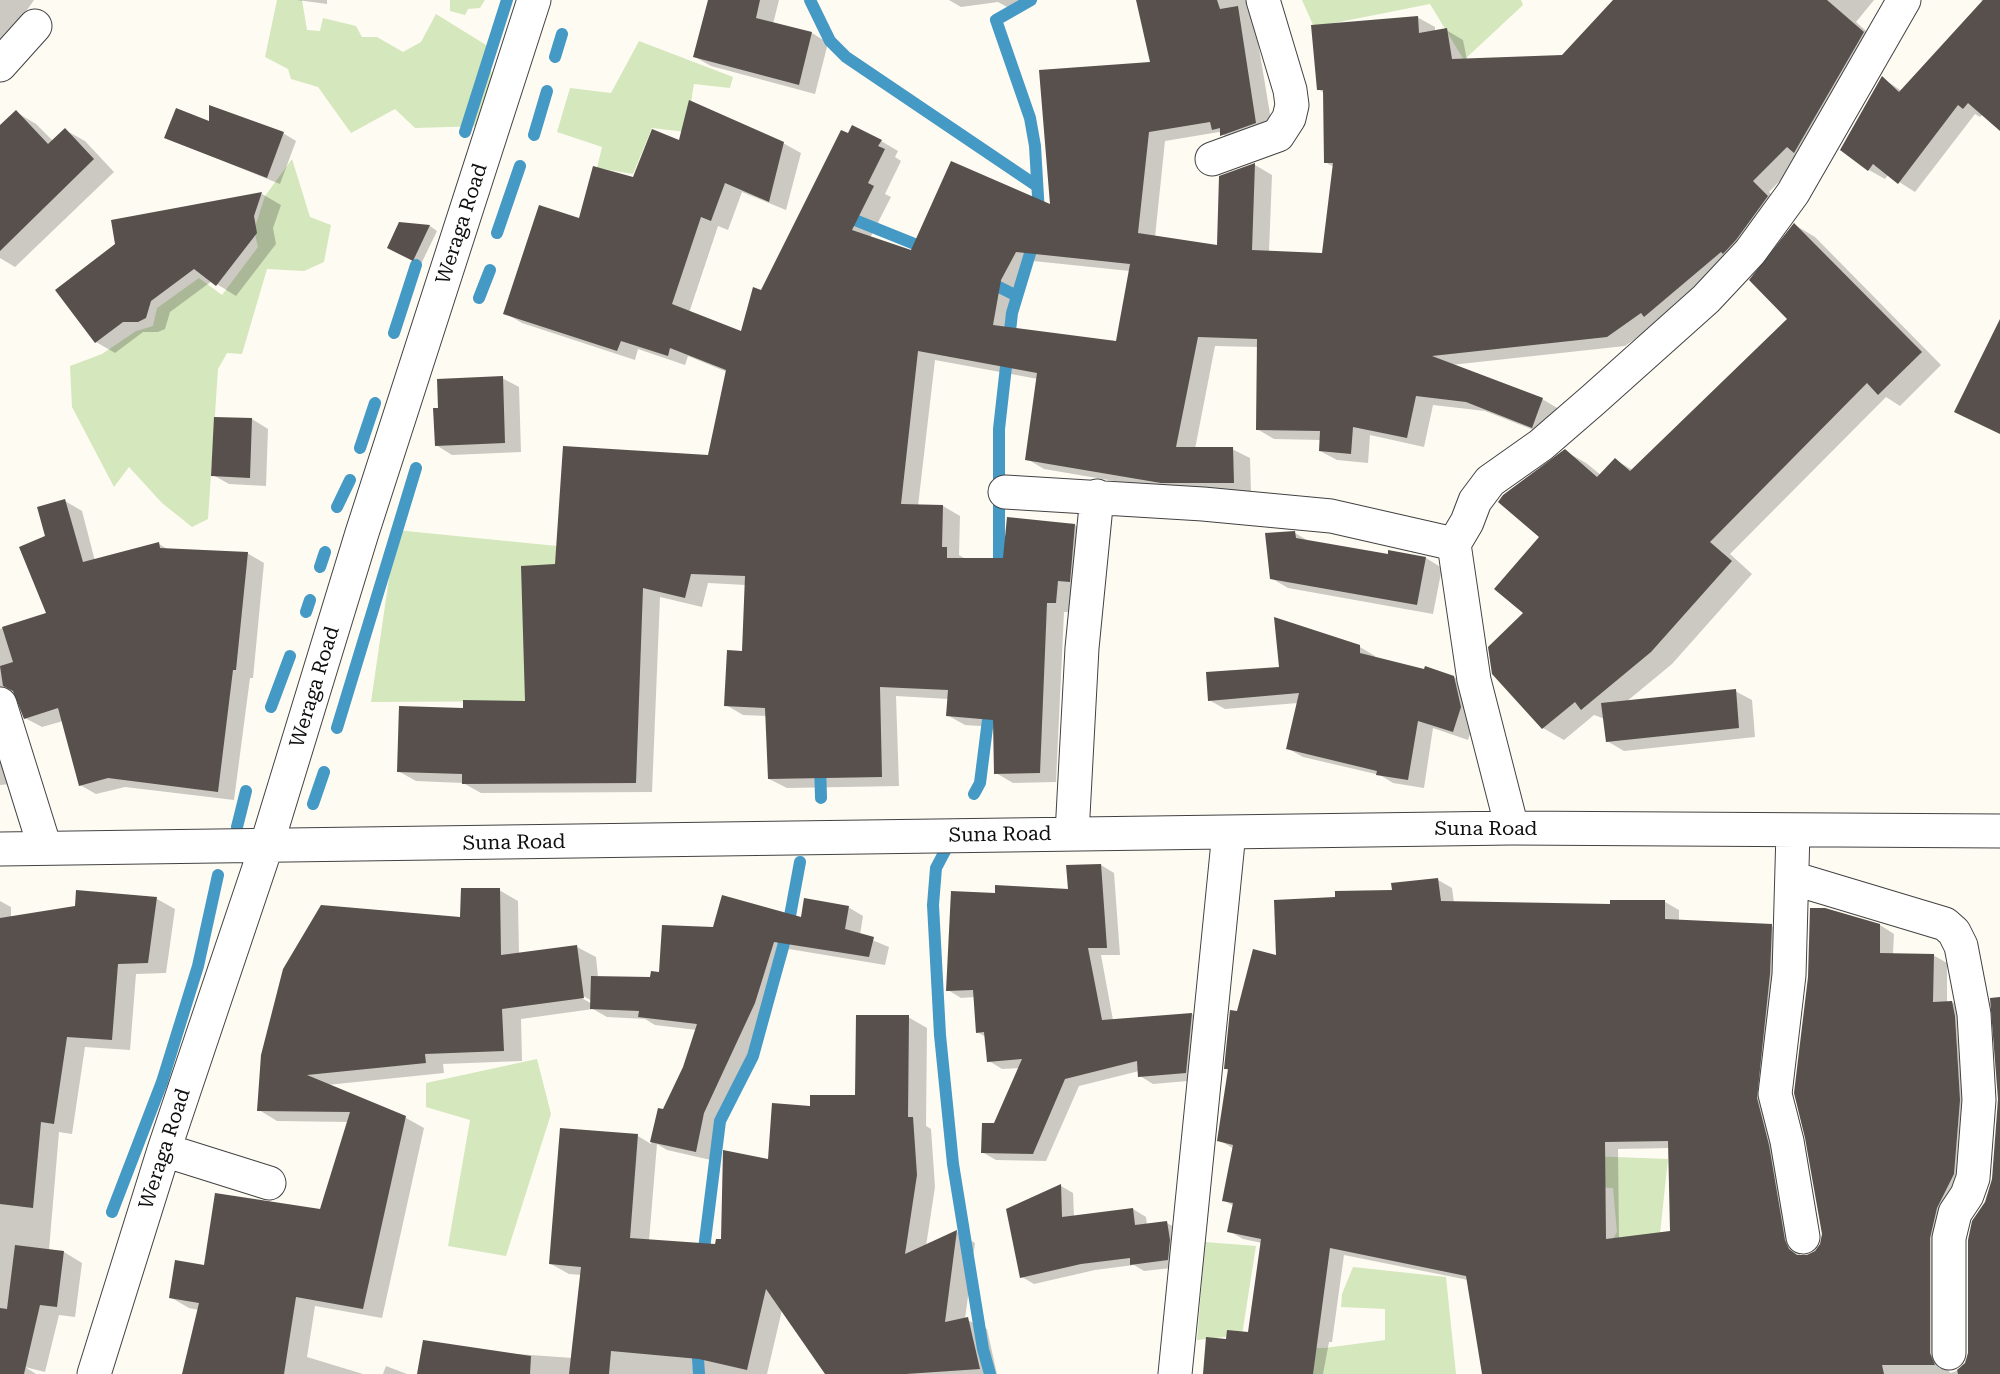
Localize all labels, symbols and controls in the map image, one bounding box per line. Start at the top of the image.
street label: Weraga Road [431,161,493,287]
street label: Weraga Road [285,624,345,750]
street label: Suna Road [1435,817,1537,841]
street label: Suna Road [948,822,1052,848]
street label: Suna Road [462,830,566,856]
street label: Weraga Road [134,1086,196,1212]

